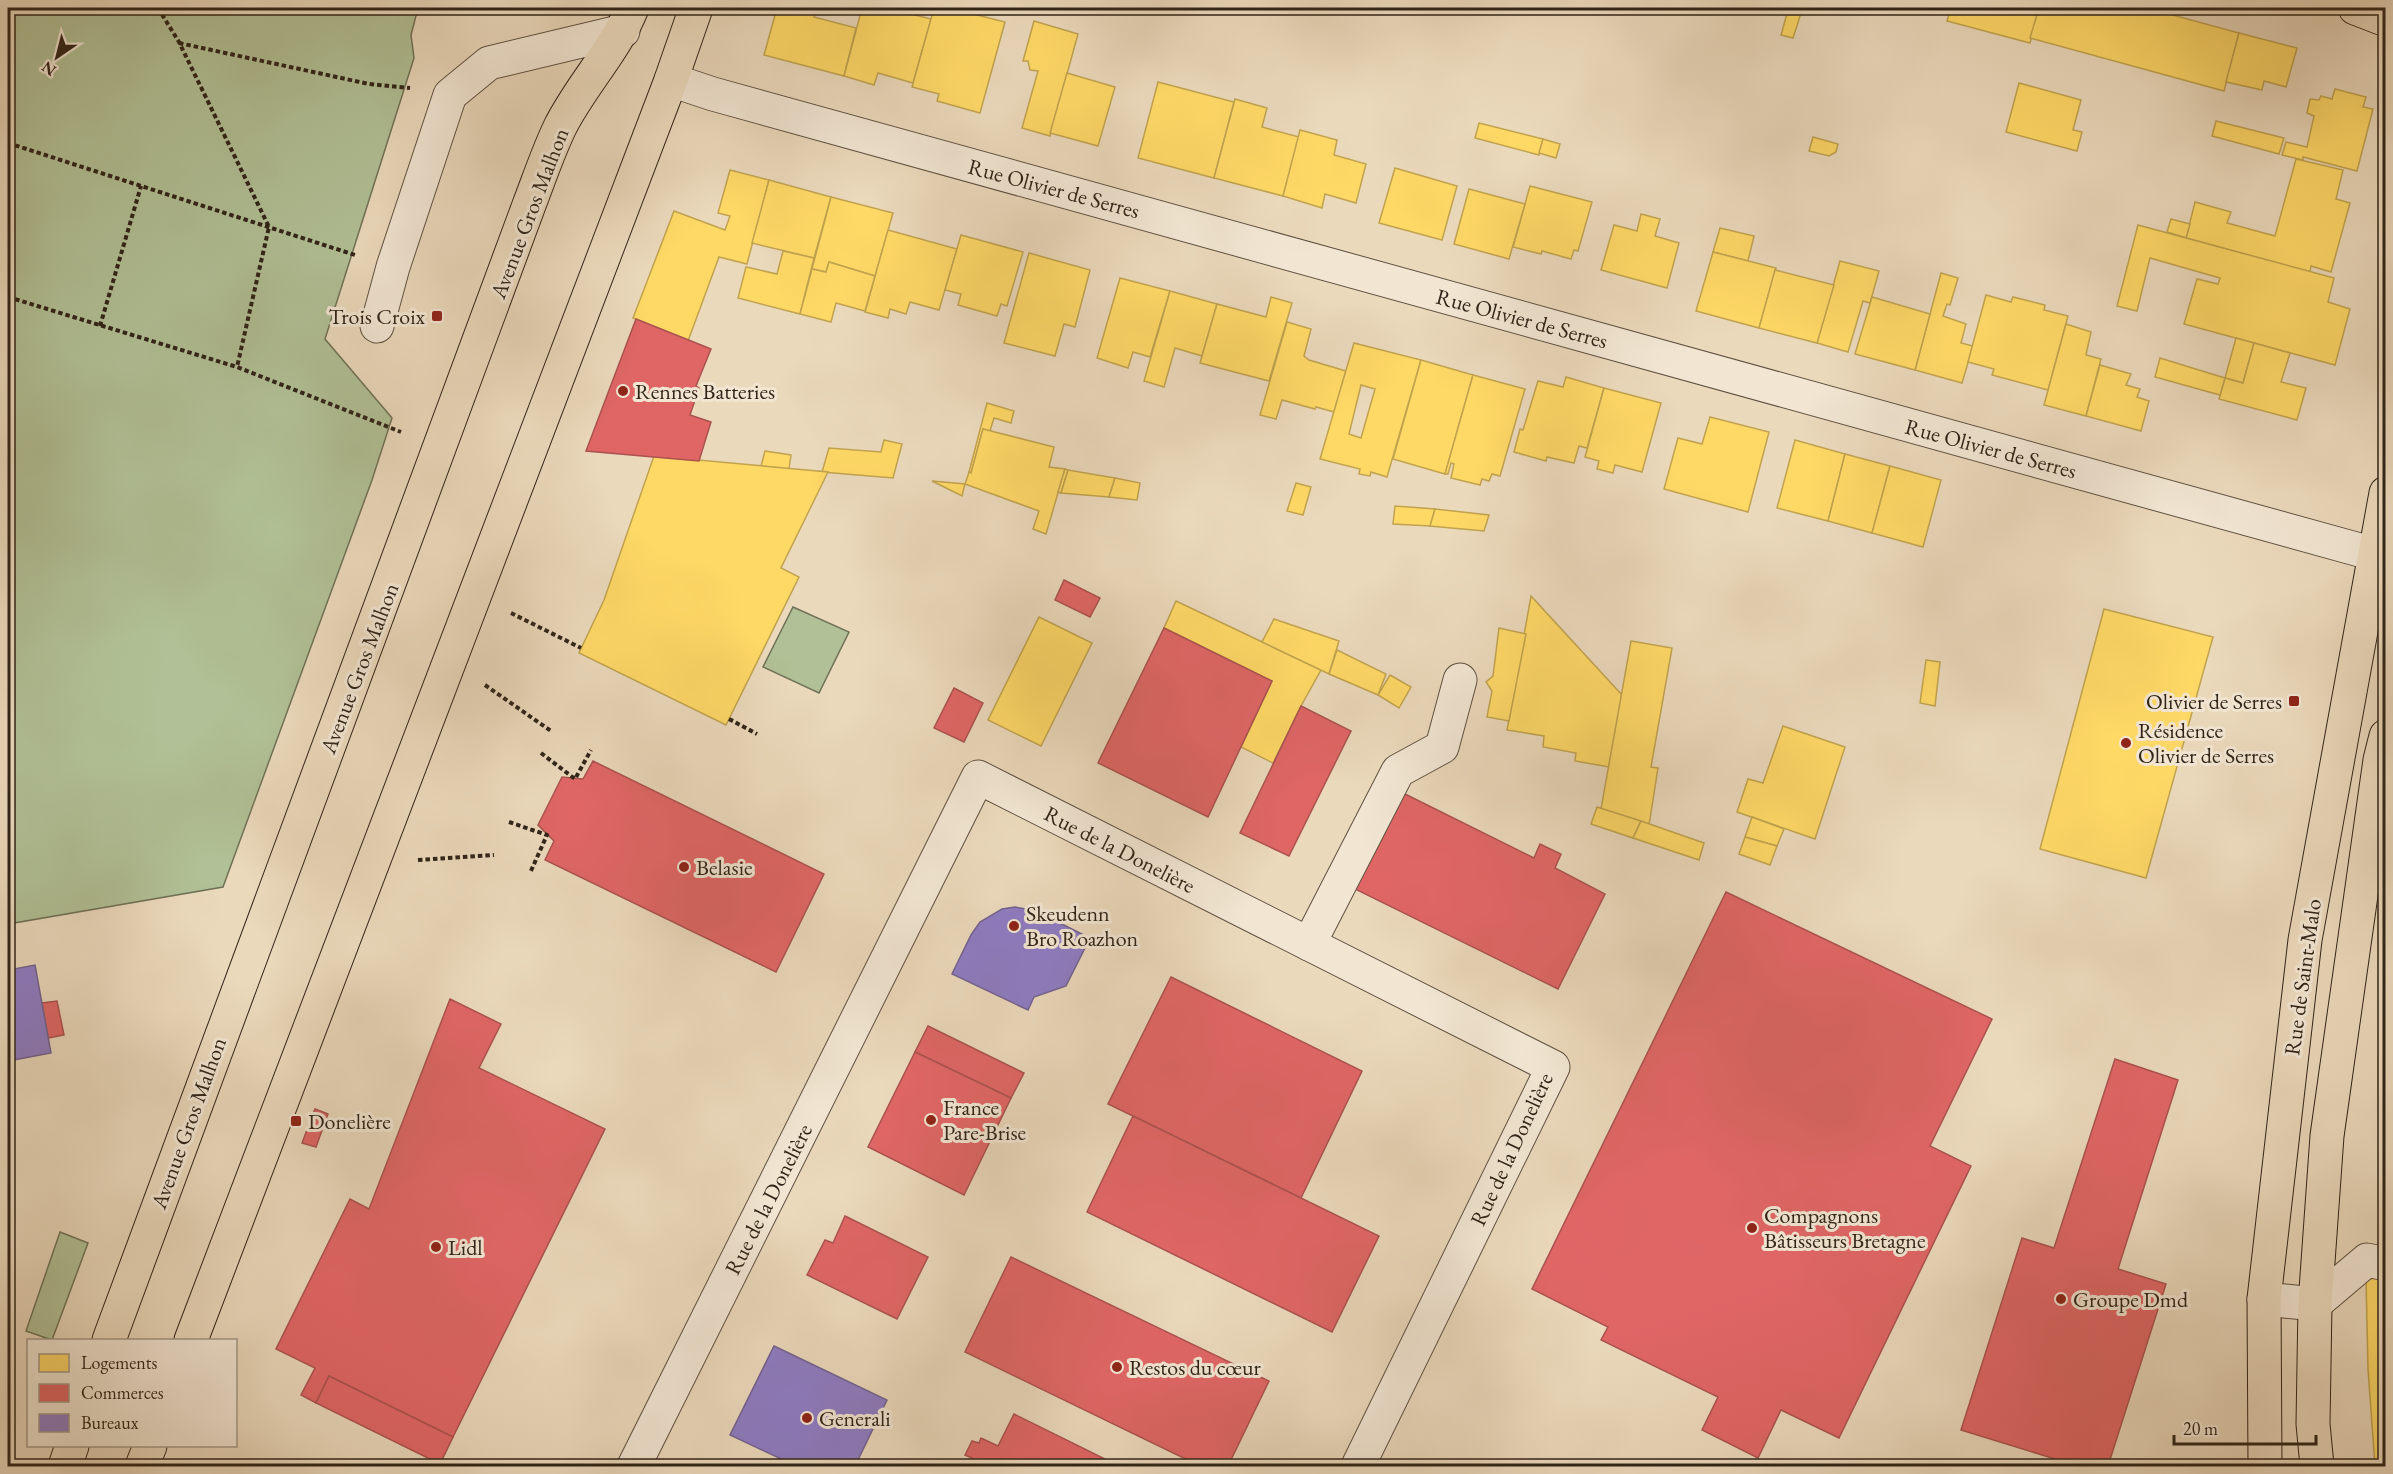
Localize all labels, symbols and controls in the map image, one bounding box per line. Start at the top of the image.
north arrow [27,27,87,87]
text: N [37,57,60,81]
street label: Avenue Gros Malhon [483,123,575,304]
street label: Rue Olivier de Serres [965,152,1143,225]
street label: Rue Olivier de Serres [1433,282,1611,355]
place label: Trois Croix [329,302,426,331]
marker: Trois Croix [430,309,444,323]
place label: Rennes Batteries [635,377,775,406]
marker: Rennes Batteries [616,384,630,398]
street label: Rue Olivier de Serres [1902,412,2080,485]
street label: Avenue Gros Malhon [313,578,405,759]
place label: Olivier de Serres [2146,687,2282,716]
marker: Olivier de Serres [2287,694,2301,708]
place label: Résidence Olivier de Serres [2138,716,2274,770]
marker: Résidence Olivier de Serres [2119,736,2133,750]
street label: Rue de la Donelière [1039,799,1201,900]
place label: Belasie [696,853,753,882]
marker: Belasie [677,860,691,874]
street label: Rue de Saint-Malo [2277,897,2328,1057]
place label: Skeudenn Bro Roazhon [1026,899,1139,953]
marker: Skeudenn Bro Roazhon [1007,919,1021,933]
street label: Avenue Gros Malhon [144,1033,233,1214]
street label: Rue de la Donelière [1463,1068,1560,1230]
place label: France Pare-Brise [943,1093,1027,1147]
place label: Donelière [308,1107,391,1136]
marker: France Pare-Brise [924,1113,938,1127]
marker: Donelière [289,1114,303,1128]
street label: Rue de la Donelière [718,1118,819,1280]
place label: Compagnons Bâtisseurs Bretagne [1764,1201,1926,1255]
marker: Compagnons Bâtisseurs Bretagne [1745,1221,1759,1235]
place label: Lidl [448,1233,483,1262]
marker: Lidl [429,1240,443,1254]
place label: Groupe Dmd [2073,1285,2189,1314]
marker: Groupe Dmd [2054,1292,2068,1306]
legend [27,1339,237,1447]
text: Logements [81,1351,157,1374]
place label: Restos du cœur [1129,1353,1262,1382]
marker: Restos du cœur [1110,1360,1124,1374]
text: Commerces [81,1381,164,1404]
place label: Generali [819,1404,891,1433]
scale bar [2174,1408,2316,1446]
text: Bureaux [81,1411,139,1434]
marker: Generali [800,1411,814,1425]
text: 20 m [2183,1417,2218,1440]

